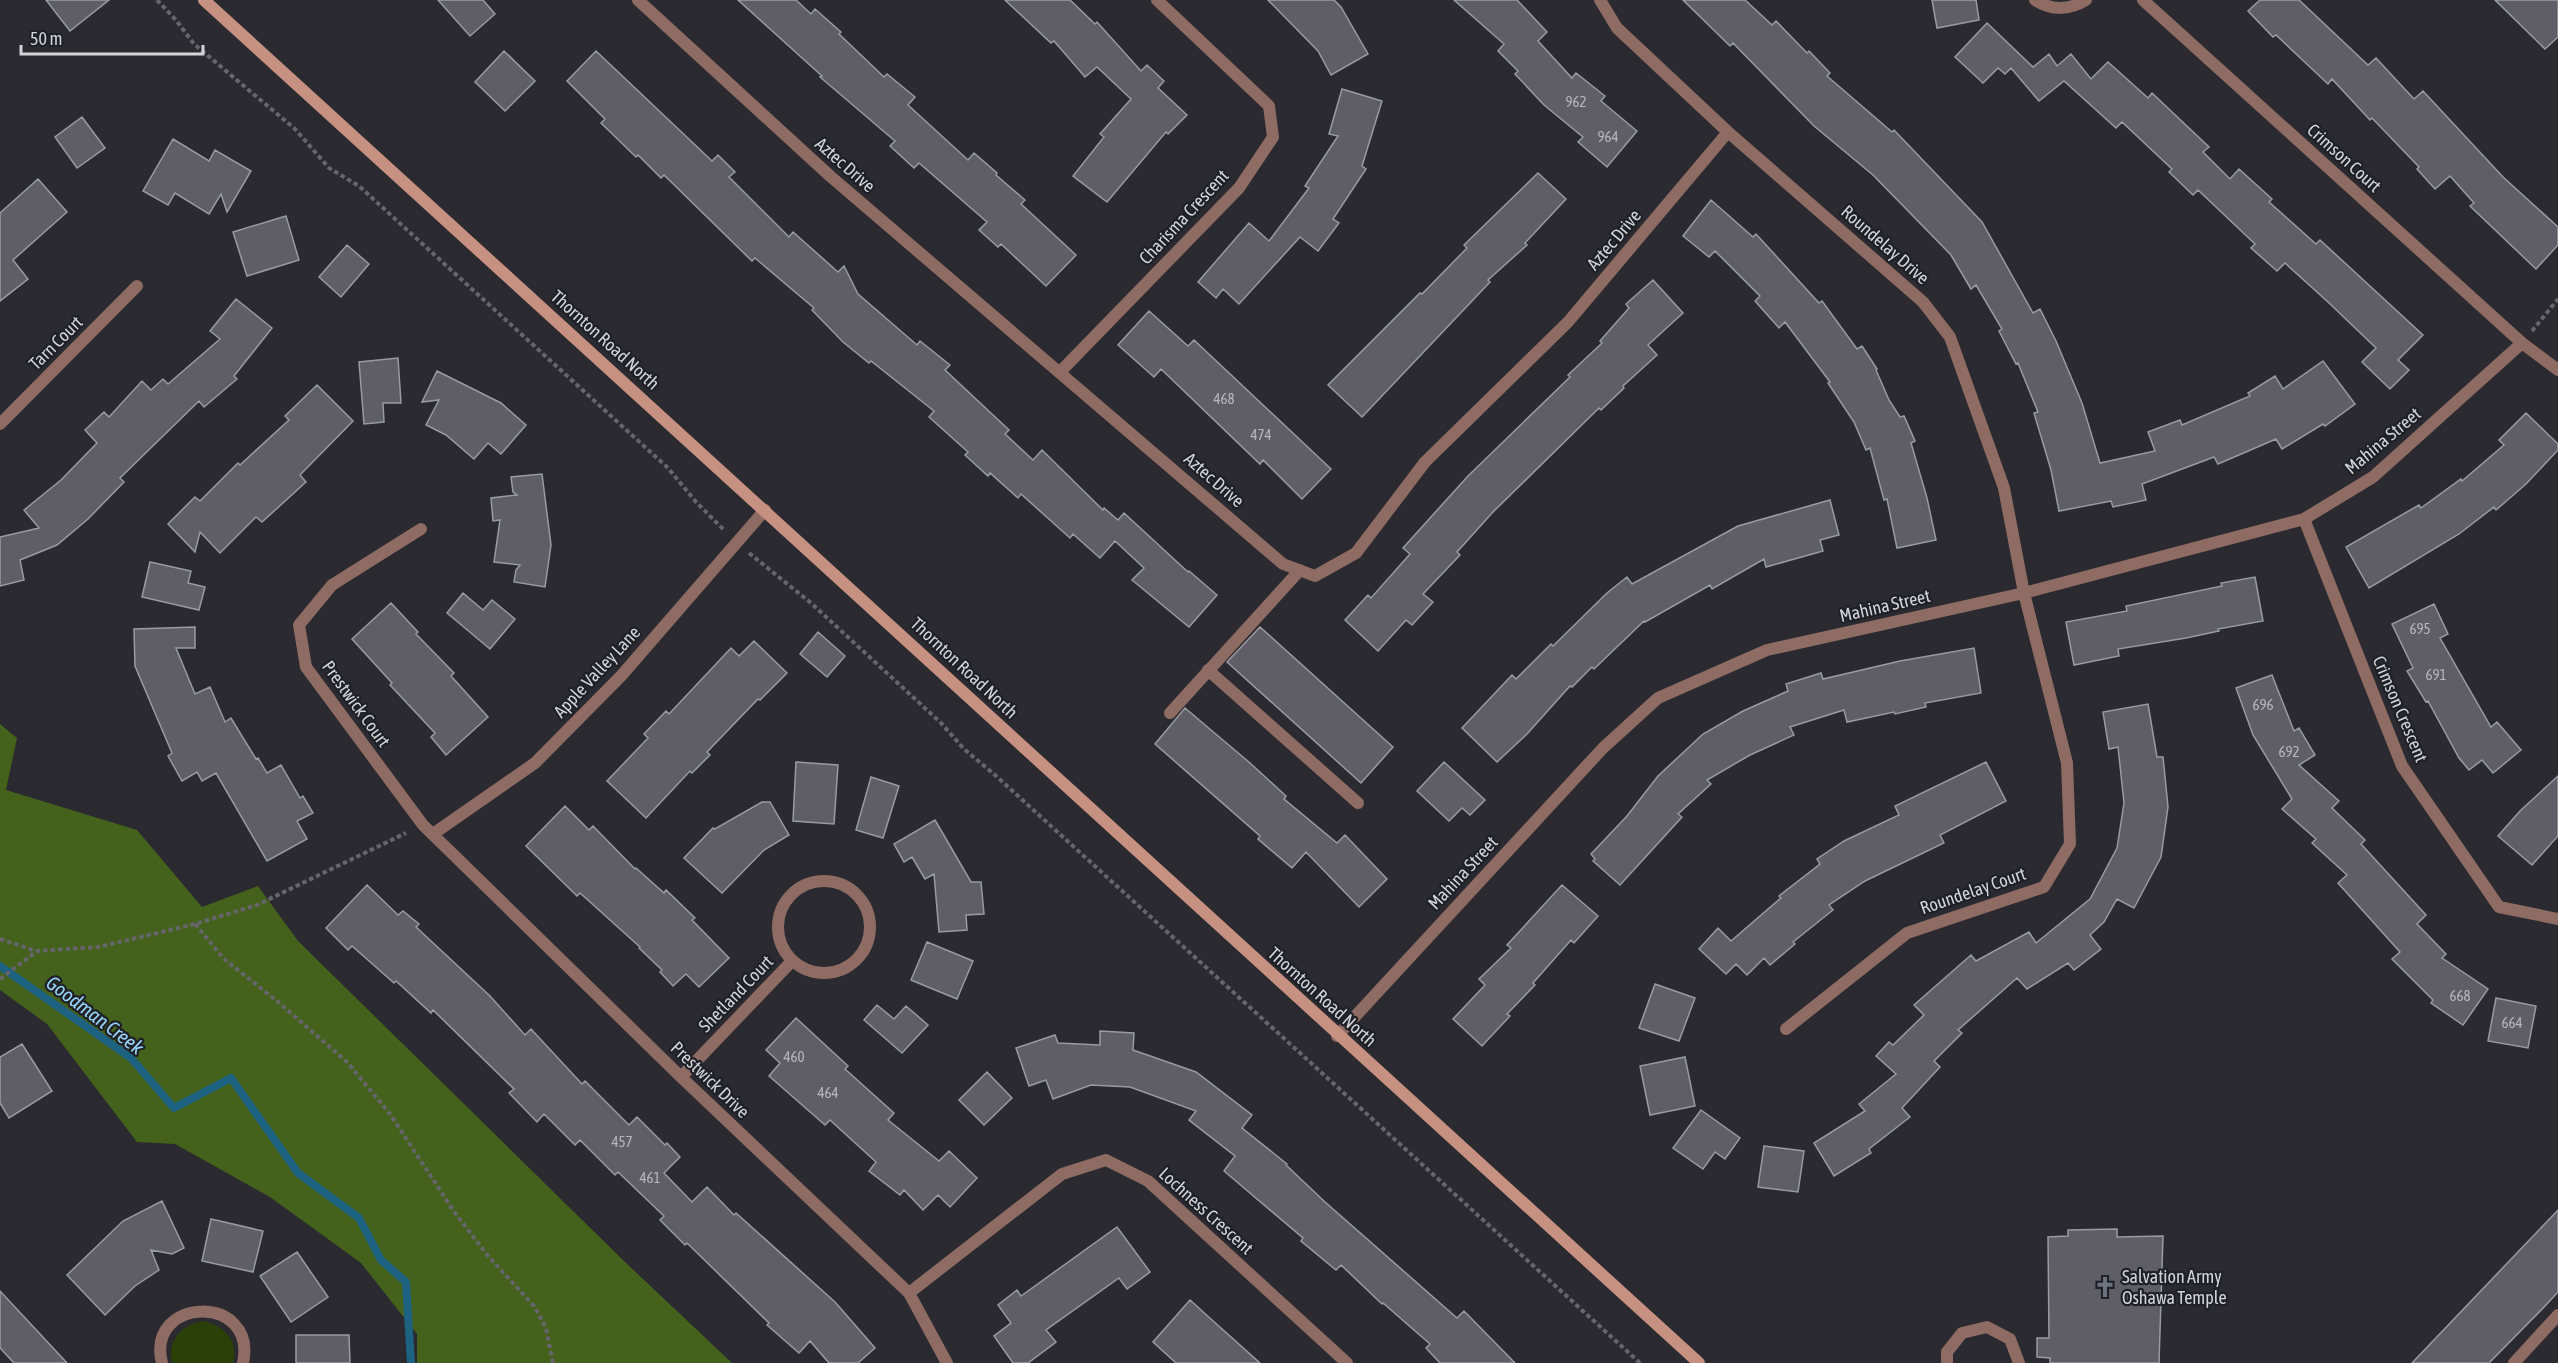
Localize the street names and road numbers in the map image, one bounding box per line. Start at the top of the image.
street label: Crimson Court [2303,119,2386,196]
street label: Aztec Drive [811,133,880,196]
street label: Charisma Crescent [1135,165,1233,268]
street label: Roundelay Drive [1837,201,1934,288]
street label: Aztec Drive [1582,205,1645,274]
street label: Thornton Road North [547,286,664,394]
street label: Tarn Court [25,312,87,374]
street label: Mahina Street [2341,403,2425,478]
street label: Aztec Drive [1180,448,1249,511]
street label: Mahina Street [1838,585,1932,626]
street label: Thornton Road North [907,613,1022,723]
street label: Apple Valley Lane [549,622,644,722]
street label: Crimson Crescent [2369,653,2432,765]
street label: Prestwick Court [318,657,395,751]
street label: Mahina Street [1423,832,1502,914]
street label: Roundelay Court [1917,863,2028,918]
street label: Thornton Road North [1264,943,1381,1051]
street label: Shetland Court [694,951,777,1036]
street label: Prestwick Drive [667,1037,754,1122]
street label: Lochness Crescent [1155,1163,1258,1258]

